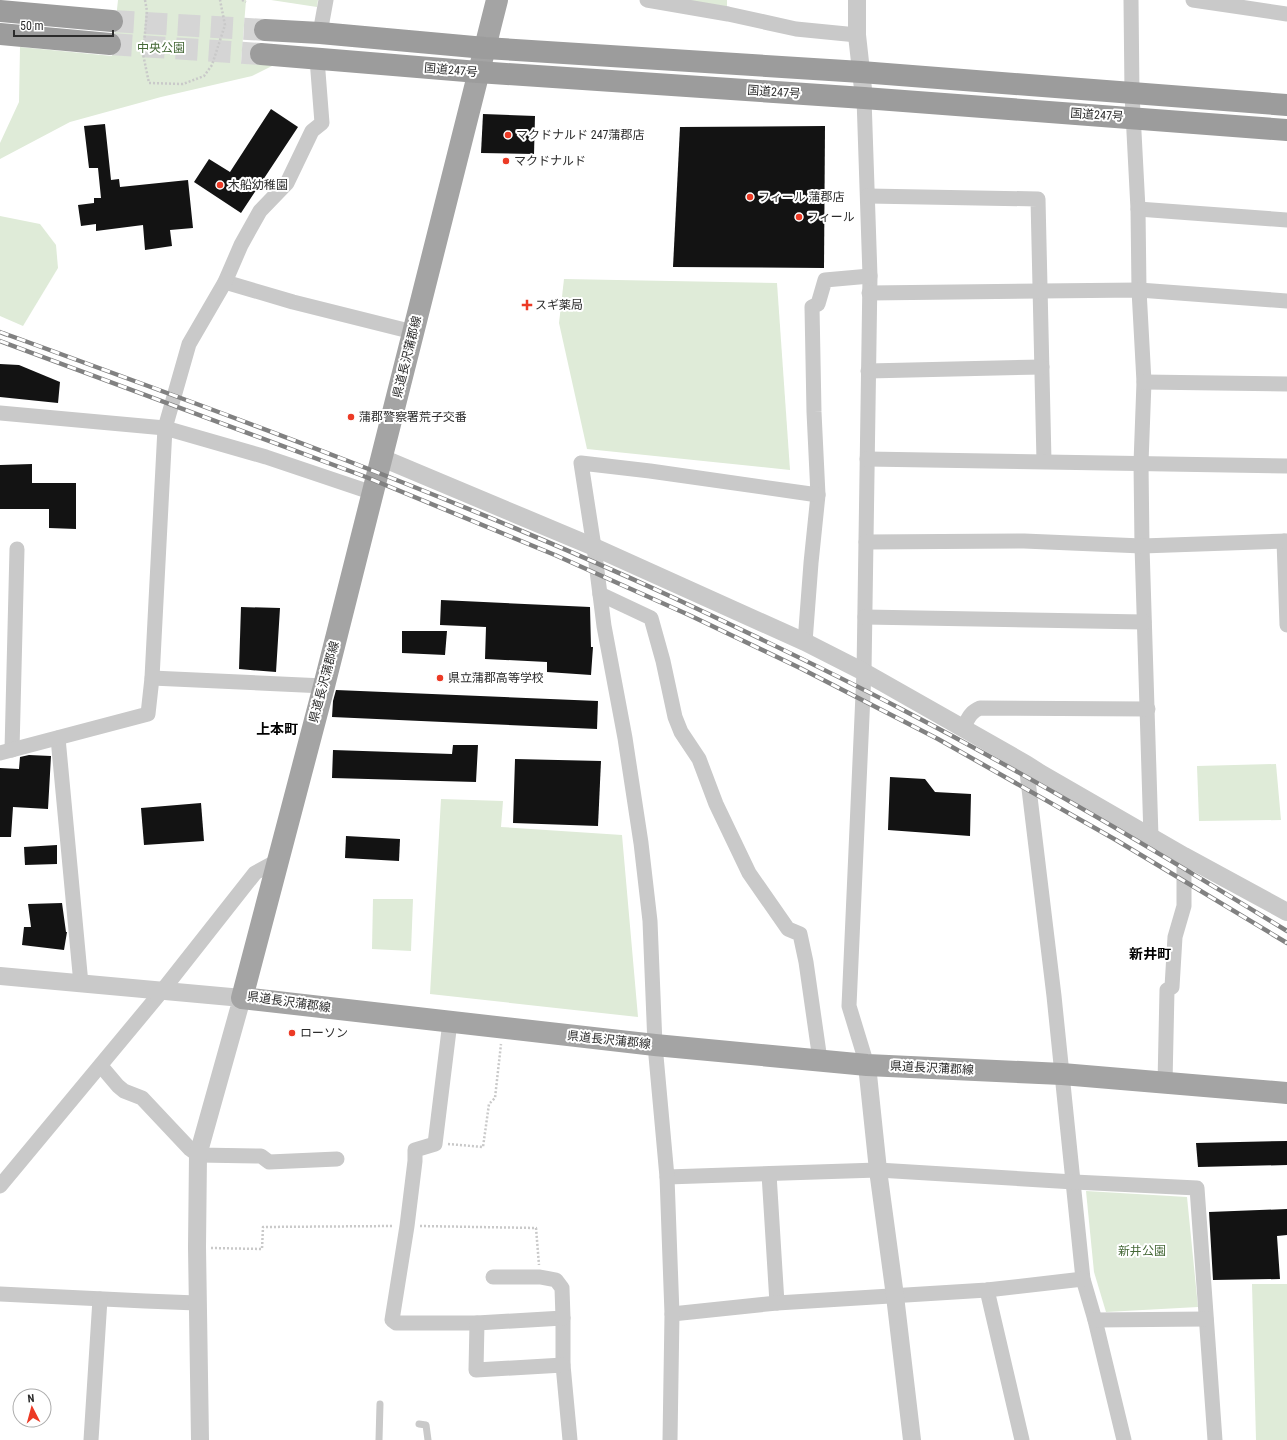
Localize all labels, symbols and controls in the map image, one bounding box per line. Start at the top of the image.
scale bar [14,12,113,38]
text: 50 m [20,19,44,33]
park label: 中央公園 [137,41,185,55]
street label: 国道247号 [424,61,478,79]
street label: 国道247号 [747,83,801,101]
street label: 国道247号 [1070,106,1124,124]
place label: マクドナルド 247蒲郡店 [516,128,645,142]
marker: マクドナルド 247蒲郡店 [503,130,513,140]
place label: マクドナルド [514,154,586,168]
marker: マクドナルド [501,156,511,166]
place label: 木船幼稚園 [228,178,288,192]
marker: 木船幼稚園 [215,180,225,190]
place label: フィール 蒲郡店 [758,190,845,204]
marker: フィール 蒲郡店 [745,192,755,202]
place label: フィール [807,210,855,224]
marker: フィール [794,212,804,222]
place label: スギ薬局 [535,298,583,312]
marker: スギ薬局 [522,300,532,310]
street label: 県道長沢蒲郡線 [390,315,424,399]
place label: 蒲郡警察署荒子交番 [359,410,467,424]
marker: 蒲郡警察署荒子交番 [346,412,356,422]
street label: 県道長沢蒲郡線 [306,640,342,724]
place label: 県立蒲郡高等学校 [448,671,544,685]
marker: 県立蒲郡高等学校 [435,673,445,683]
district label: 上本町 [256,721,298,737]
district label: 新井町 [1129,946,1171,962]
street label: 県道長沢蒲郡線 [246,989,332,1015]
place label: ローソン [300,1026,348,1040]
marker: ローソン [287,1028,297,1038]
street label: 県道長沢蒲郡線 [566,1029,652,1051]
street label: 県道長沢蒲郡線 [890,1059,974,1077]
park label: 新井公園 [1118,1244,1166,1258]
north arrow [12,1388,52,1428]
text: N [27,1392,35,1405]

